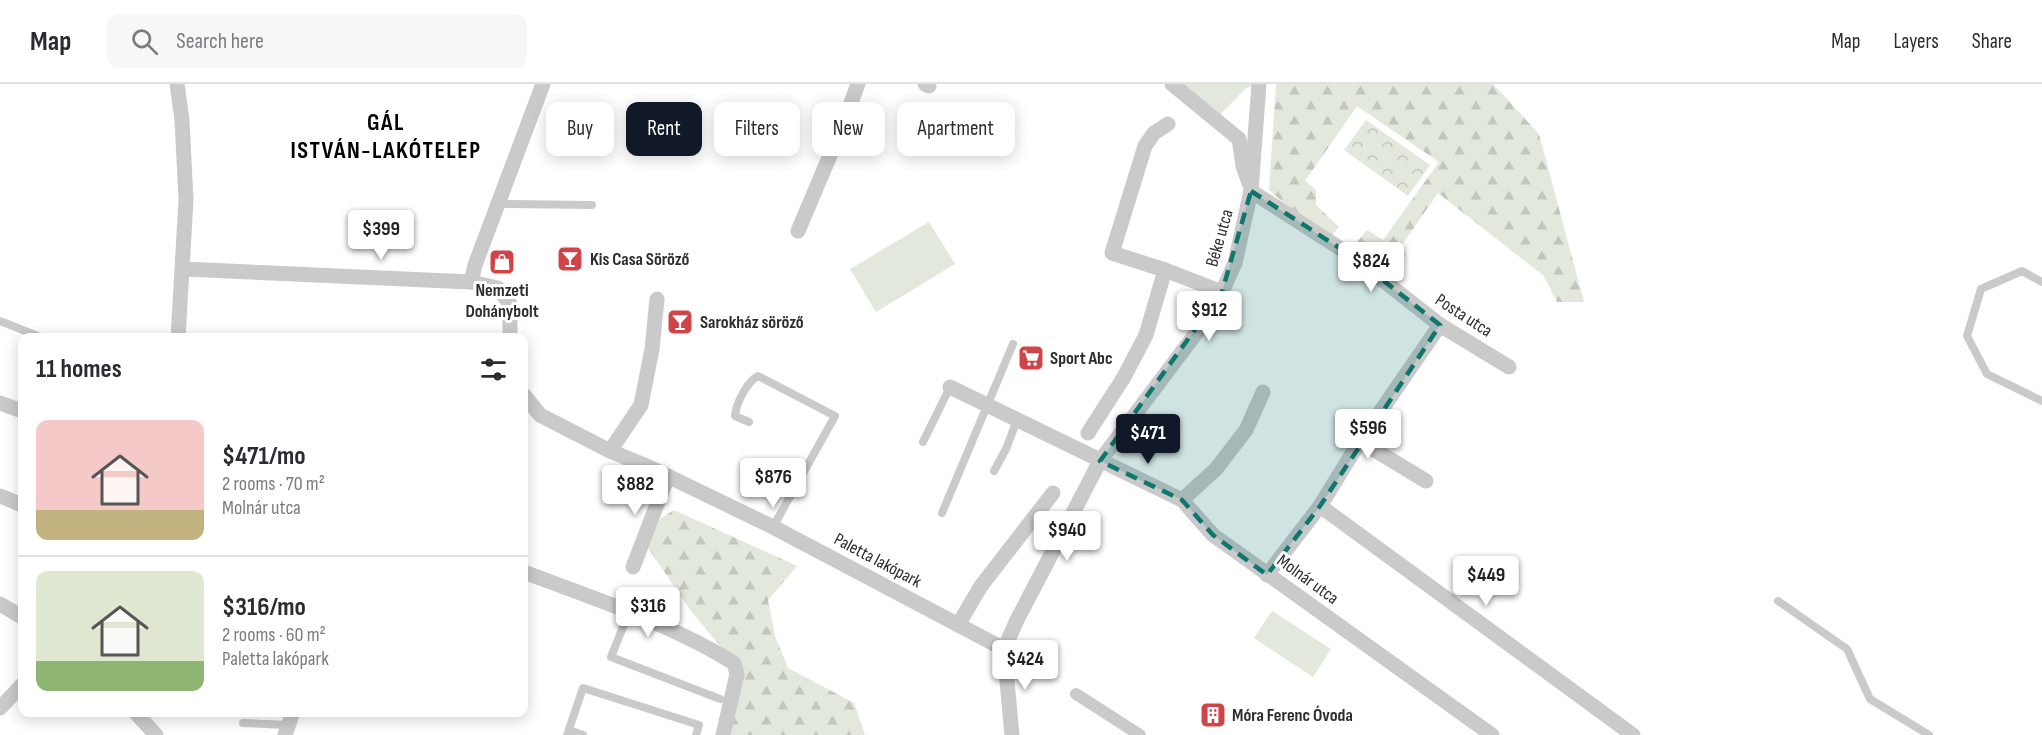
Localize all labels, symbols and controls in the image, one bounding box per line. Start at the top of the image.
search box [107,14,527,68]
text: Map [30,25,71,58]
icon: search [128,25,161,58]
text: Search here [176,28,264,55]
text: Map [1831,29,1860,54]
text: Layers [1893,29,1939,54]
text: Share [1972,29,2012,54]
chip: Buy [546,102,614,156]
chip: Rent [626,102,702,156]
chip: Filters [714,102,800,156]
chip: New [812,102,885,156]
chip: Apartment [897,102,1015,156]
district label: GÁL ISTVÁN-LAKÓTELEP [290,108,482,165]
street label: Béke utca [1201,207,1238,269]
pin: $399 [345,210,417,261]
text: $399 [362,217,400,241]
pin: $824 [1335,242,1407,293]
bar icon: Kis Casa Söröző [555,244,585,274]
shop icon: Nemzeti Dohánybolt [487,247,517,277]
place label: Kis Casa Söröző [590,249,689,270]
text: $824 [1352,249,1390,273]
place label: Nemzeti Dohánybolt [465,280,539,322]
street label: Posta utca [1431,289,1496,342]
pin: $912 [1173,291,1245,342]
text: $912 [1191,298,1227,322]
bar icon: Sarokház söröző [665,307,695,337]
place label: Sarokház söröző [700,312,804,333]
supermarket icon: Sport Abc [1016,343,1046,373]
place label: Sport Abc [1050,348,1113,369]
icon: filters [477,353,510,386]
text: 11 homes [36,354,122,385]
pin: $596 [1332,409,1404,460]
pin: $471 [1112,414,1184,465]
text: $596 [1349,416,1387,440]
text: $471 [1130,421,1166,445]
text: $471/mo [222,441,306,472]
icon: home [84,444,156,516]
pin: $876 [737,458,809,509]
pin: $882 [599,465,671,516]
text: $876 [754,465,792,489]
text: 2 rooms · 70 m² [222,472,325,496]
text: $882 [616,472,654,496]
text: Molnár utca [222,496,301,520]
pin: $940 [1031,511,1103,562]
text: $940 [1048,518,1086,542]
street label: Paletta lakópark [830,529,925,592]
street label: Molnár utca [1273,550,1343,609]
pin: $449 [1450,556,1522,607]
text: $449 [1467,563,1505,587]
pin: $316 [612,587,684,638]
text: $316/mo [222,592,306,623]
text: $316 [630,594,666,618]
icon: home [84,595,156,667]
text: 2 rooms · 60 m² [222,623,326,647]
pin: $424 [989,640,1061,691]
text: Paletta lakópark [222,647,329,671]
text: $424 [1006,647,1044,671]
building icon: Móra Ferenc Óvoda [1198,700,1228,730]
place label: Móra Ferenc Óvoda [1232,705,1353,726]

